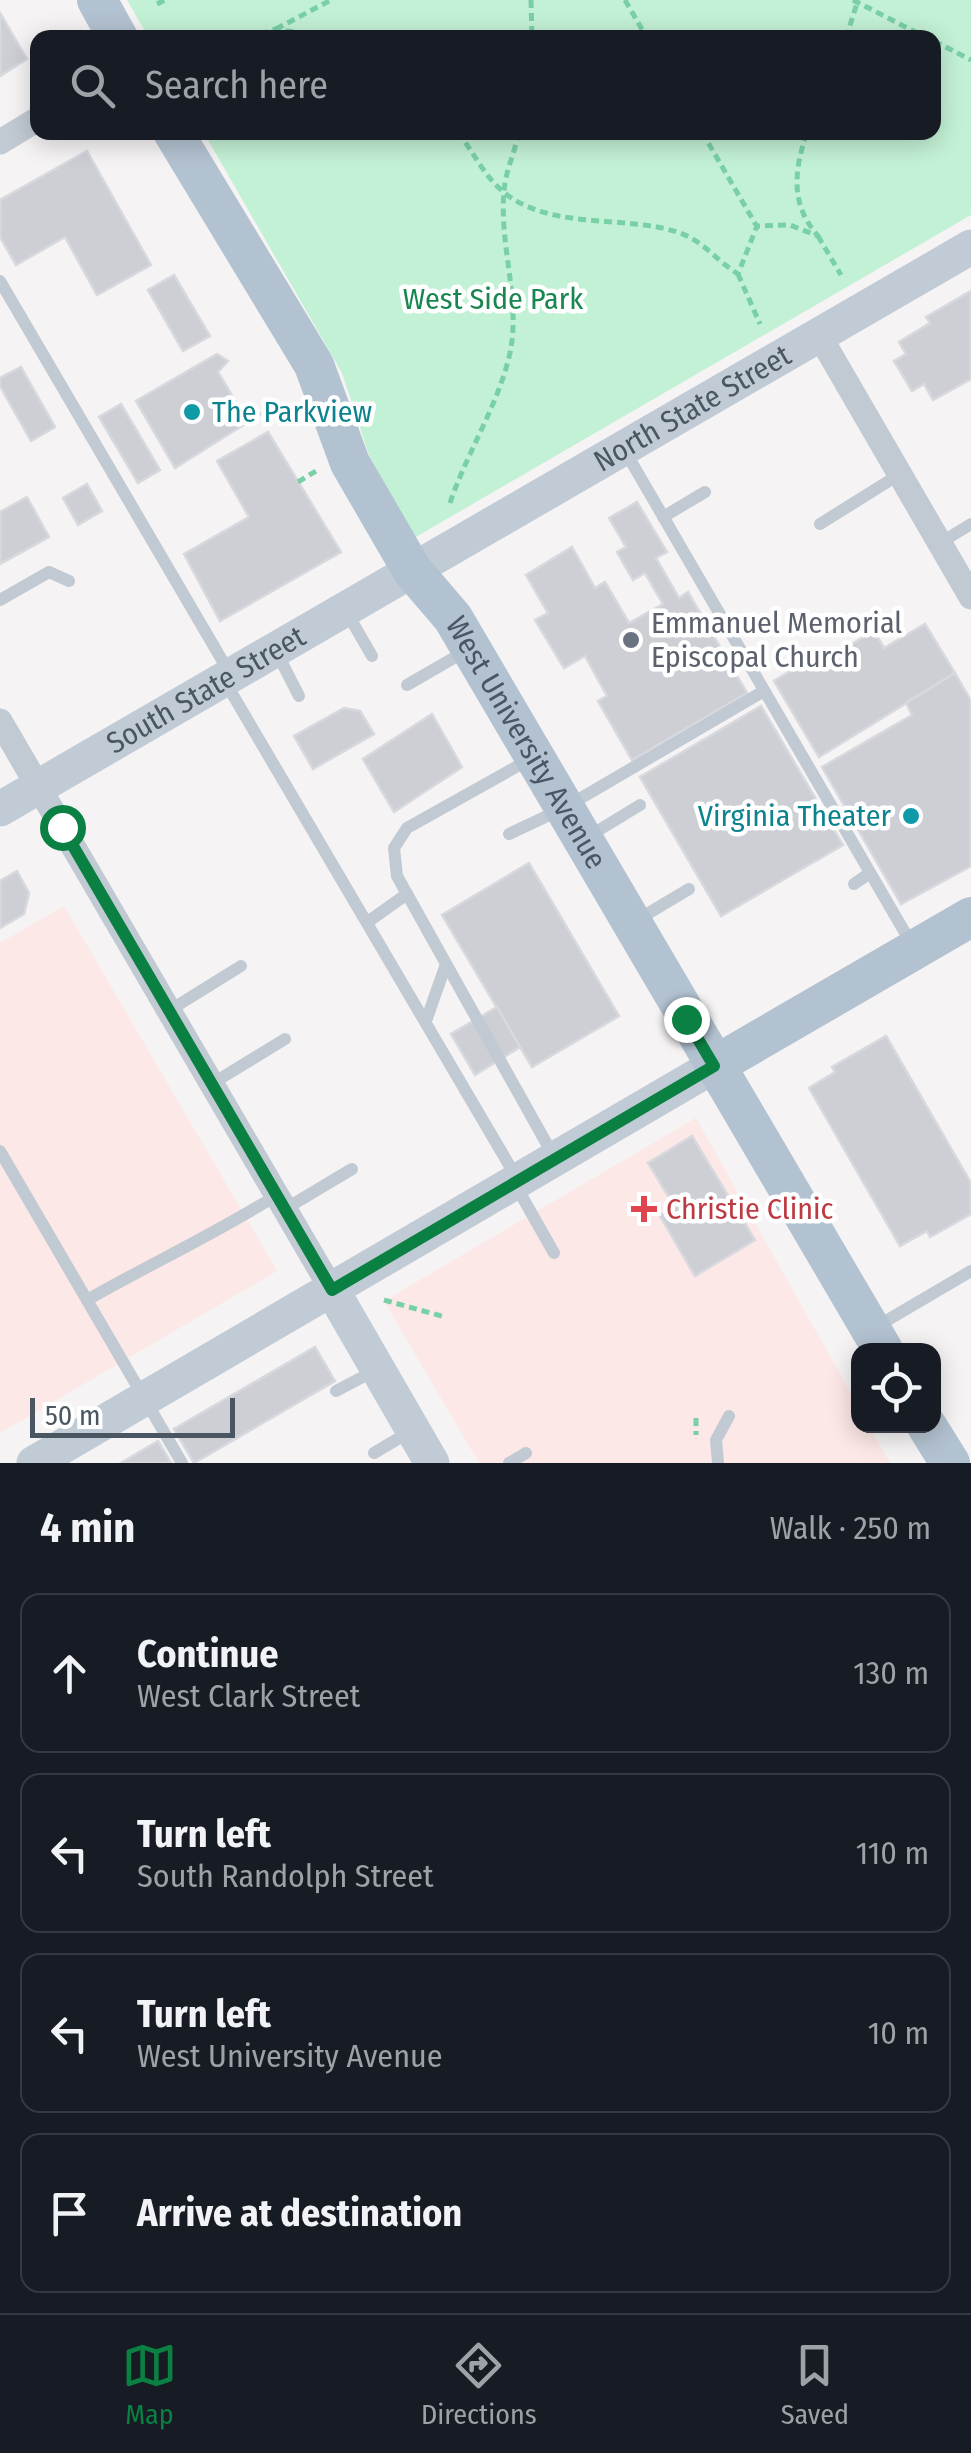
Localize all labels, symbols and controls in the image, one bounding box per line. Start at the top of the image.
search box [30,30,941,140]
icon: search [65,58,120,113]
text: Search here [145,62,328,108]
park label: West Side Park [403,281,583,317]
street label: North State Street [588,337,797,479]
place label: The Parkview [212,394,373,430]
marker: The Parkview [181,401,203,423]
place label: Emmanuel Memorial Episcopal Church [651,605,902,675]
street label: West University Avenue [438,610,614,875]
street label: South State Street [100,618,312,761]
marker: Emmanuel Memorial Episcopal Church [620,629,642,651]
place label: Virginia Theater [698,798,892,834]
route start [40,805,86,851]
marker: Virginia Theater [900,805,922,827]
route end [664,997,710,1043]
place label: Christie Clinic [666,1191,834,1227]
marker: Christie Clinic [631,1196,657,1222]
map controls [851,1343,941,1433]
button: locate [851,1343,941,1433]
scale bar [30,1393,235,1438]
text: 50 m [45,1399,101,1432]
text: 4 min [40,1503,135,1553]
text: Walk · 250 m [770,1509,931,1547]
text: Continue [137,1631,278,1677]
icon: ahead [42,1646,97,1701]
text: 130 m [853,1654,929,1692]
text: West Clark Street [137,1677,360,1715]
text: Turn left [137,1811,271,1857]
icon: left [42,1826,97,1881]
text: 110 m [856,1834,929,1872]
text: South Randolph Street [137,1857,433,1895]
text: Turn left [137,1991,271,2037]
icon: left [42,2006,97,2061]
text: 10 m [868,2014,929,2052]
text: West University Avenue [137,2037,443,2075]
icon: arrive [42,2186,97,2241]
text: Arrive at destination [137,2190,462,2236]
tab: Map [122,2338,177,2431]
tab: Directions [421,2338,537,2431]
tab: Saved [781,2338,849,2431]

